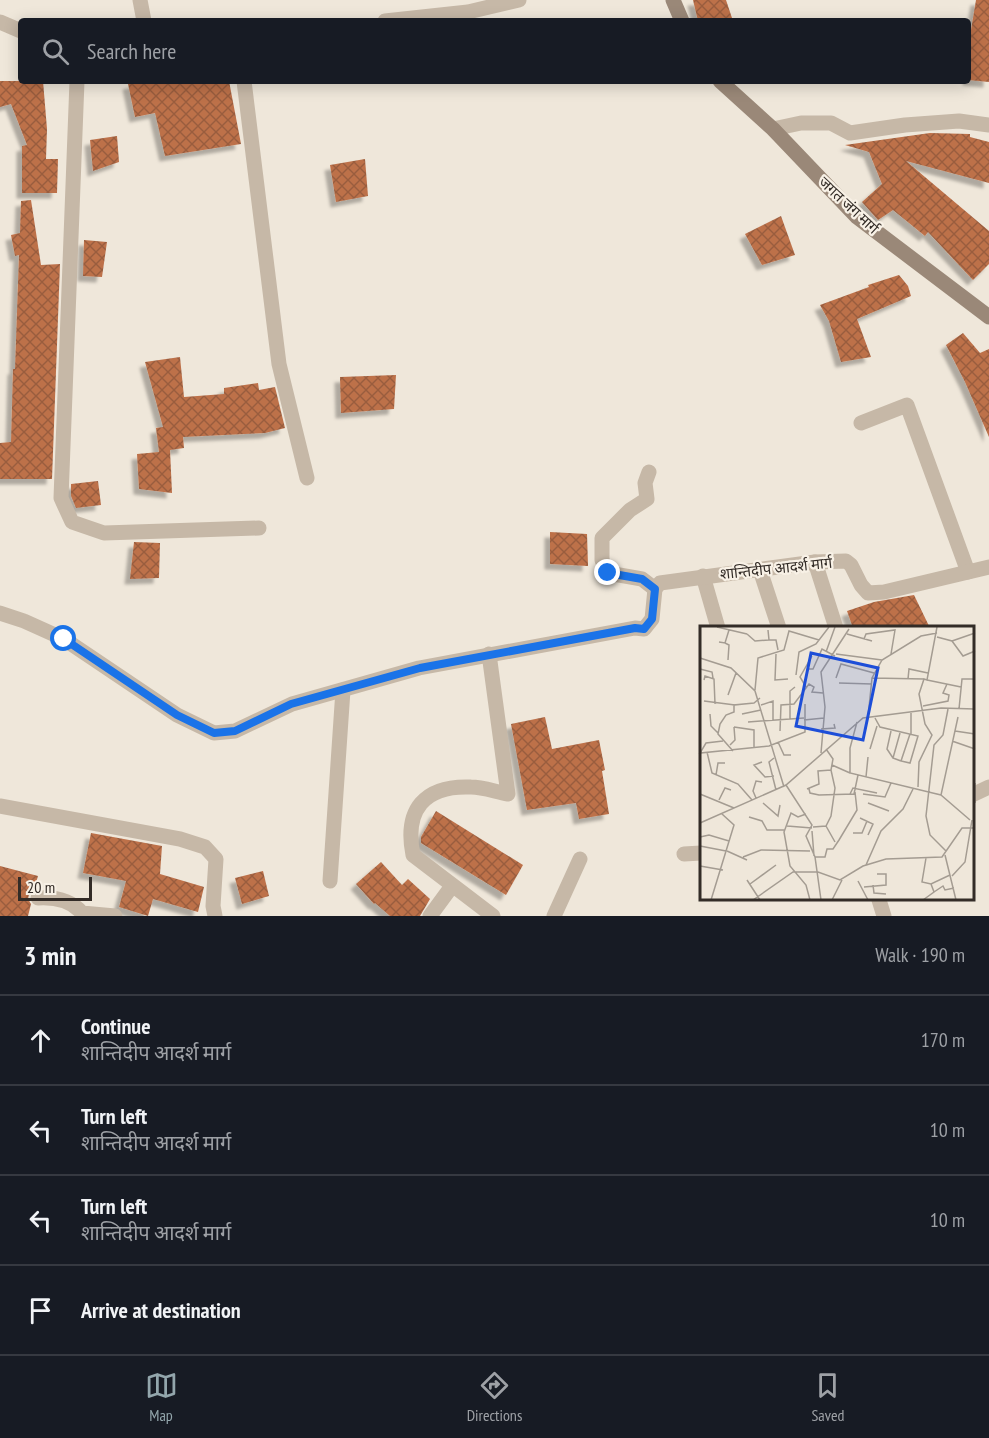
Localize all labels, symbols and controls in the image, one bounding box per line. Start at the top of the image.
search box [18,18,971,84]
icon: search [39,35,72,68]
text: Search here [87,37,176,65]
street label: जगत जंग मार्ग [815,172,884,238]
street label: शान्तिदीप आदर्श मार्ग [719,553,834,583]
route end [594,559,620,585]
route start [50,625,76,651]
inset map [700,626,974,901]
scale bar [18,874,92,902]
text: 20 m [27,877,55,897]
text: 3 min [24,939,77,972]
text: Walk · 190 m [875,942,965,968]
text: Continue [81,1012,151,1040]
icon: ahead [24,1024,57,1057]
text: 170 m [921,1027,965,1053]
text: शान्तिदीप आदर्श मार्ग [81,1040,231,1066]
text: Turn left [81,1102,147,1130]
icon: left [24,1114,57,1147]
text: 10 m [930,1117,965,1143]
text: शान्तिदीप आदर्श मार्ग [81,1130,231,1156]
text: Turn left [81,1192,147,1220]
icon: left [24,1204,57,1237]
text: 10 m [930,1207,965,1233]
text: शान्तिदीप आदर्श मार्ग [81,1220,231,1246]
icon: arrive [24,1294,57,1327]
text: Arrive at destination [81,1296,241,1324]
tab: Map [145,1369,178,1425]
tab: Directions [467,1369,522,1425]
tab: Saved [811,1369,844,1425]

